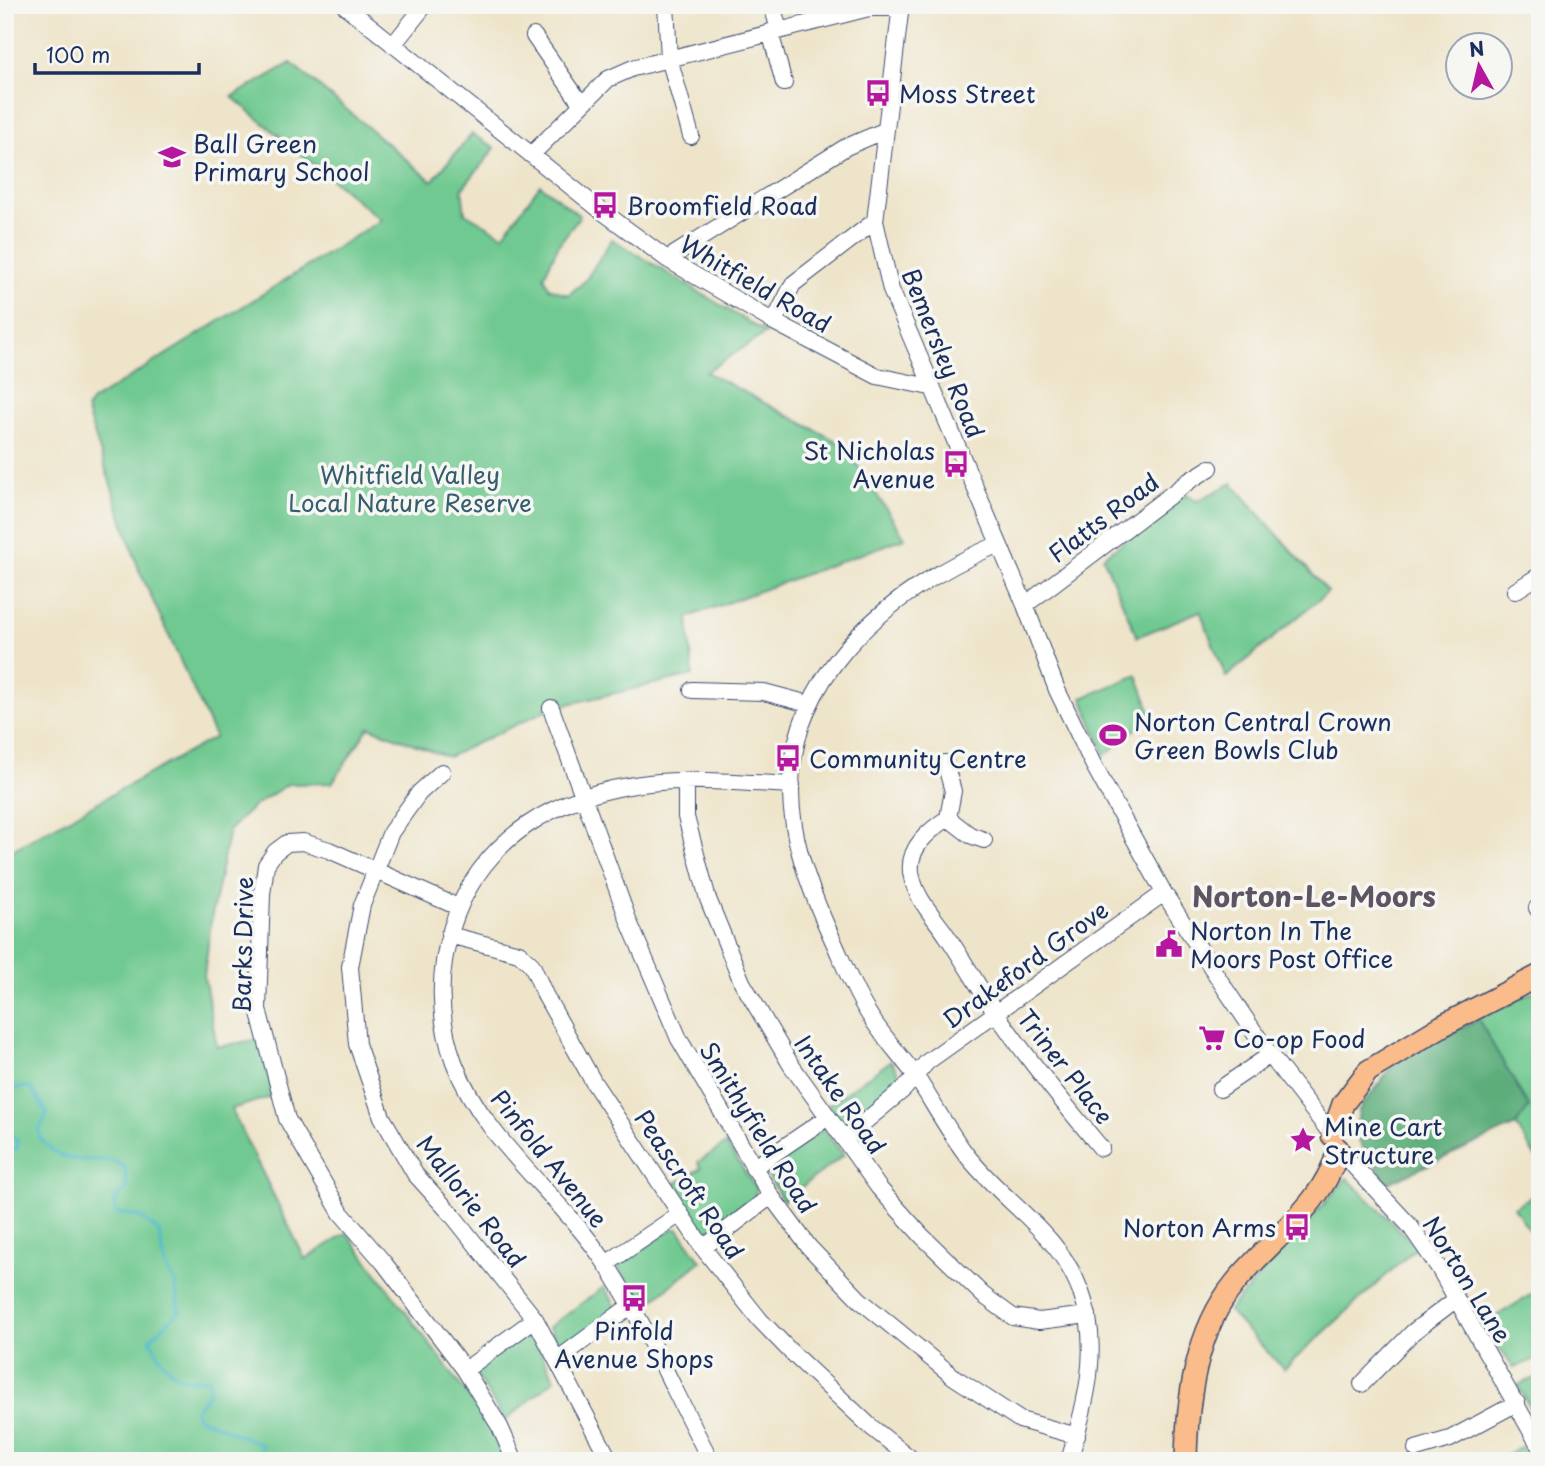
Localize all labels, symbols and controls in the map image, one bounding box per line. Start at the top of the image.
scale bar [35,32,200,76]
north arrow [1444,32,1514,102]
text: N [1467,33,1486,63]
text: 100 m [46,38,110,70]
place label: Moss Street [899,75,1035,111]
bus stop icon: Moss Street [863,78,893,108]
place label: Ball Green Primary School [193,125,370,189]
school or university icon: Ball Green Primary School [157,142,187,172]
place label: Broomfield Road [626,187,818,223]
bus stop icon: Broomfield Road [590,190,620,220]
street label: Whitfield Road [674,225,838,341]
street label: Bemersley Road [894,263,994,443]
place label: St Nicholas Avenue [803,432,935,496]
bus stop icon: St Nicholas Avenue [941,449,971,479]
park label: Whitfield Valley Local Nature Reserve [288,456,532,520]
street label: Flatts Road [1040,463,1166,571]
place label: Norton Central Crown Green Bowls Club [1134,703,1392,767]
sports icon: Norton Central Crown Green Bowls Club [1098,720,1128,750]
place label: Community Centre [809,740,1027,776]
bus stop icon: Community Centre [773,743,803,773]
district label: Norton-Le-Moors [1192,874,1436,917]
street label: Barks Drive [223,876,261,1014]
street label: Drakeford Grove [935,891,1115,1037]
place label: Norton In The Moors Post Office [1190,912,1393,976]
public building icon: Norton In The Moors Post Office [1154,929,1184,959]
street label: Triner Place [1009,1001,1123,1131]
place label: Co-op Food [1233,1020,1365,1056]
supermarket icon: Co-op Food [1197,1023,1227,1053]
street label: Intake Road [786,1027,896,1161]
street label: Smithyfield Road [692,1034,826,1220]
street label: Pinfold Avenue [483,1081,617,1235]
street label: Peascroft Road [627,1102,753,1266]
place label: Mine Cart Structure [1324,1108,1443,1172]
place icon: Mine Cart Structure [1288,1125,1318,1155]
street label: Mallorie Road [409,1127,535,1275]
place label: Norton Arms [1123,1209,1276,1245]
street label: Norton Lane [1415,1209,1521,1349]
bus stop icon: Norton Arms [1282,1212,1312,1242]
bus stop icon: Pinfold Avenue Shops [619,1283,649,1313]
place label: Pinfold Avenue Shops [554,1312,714,1376]

